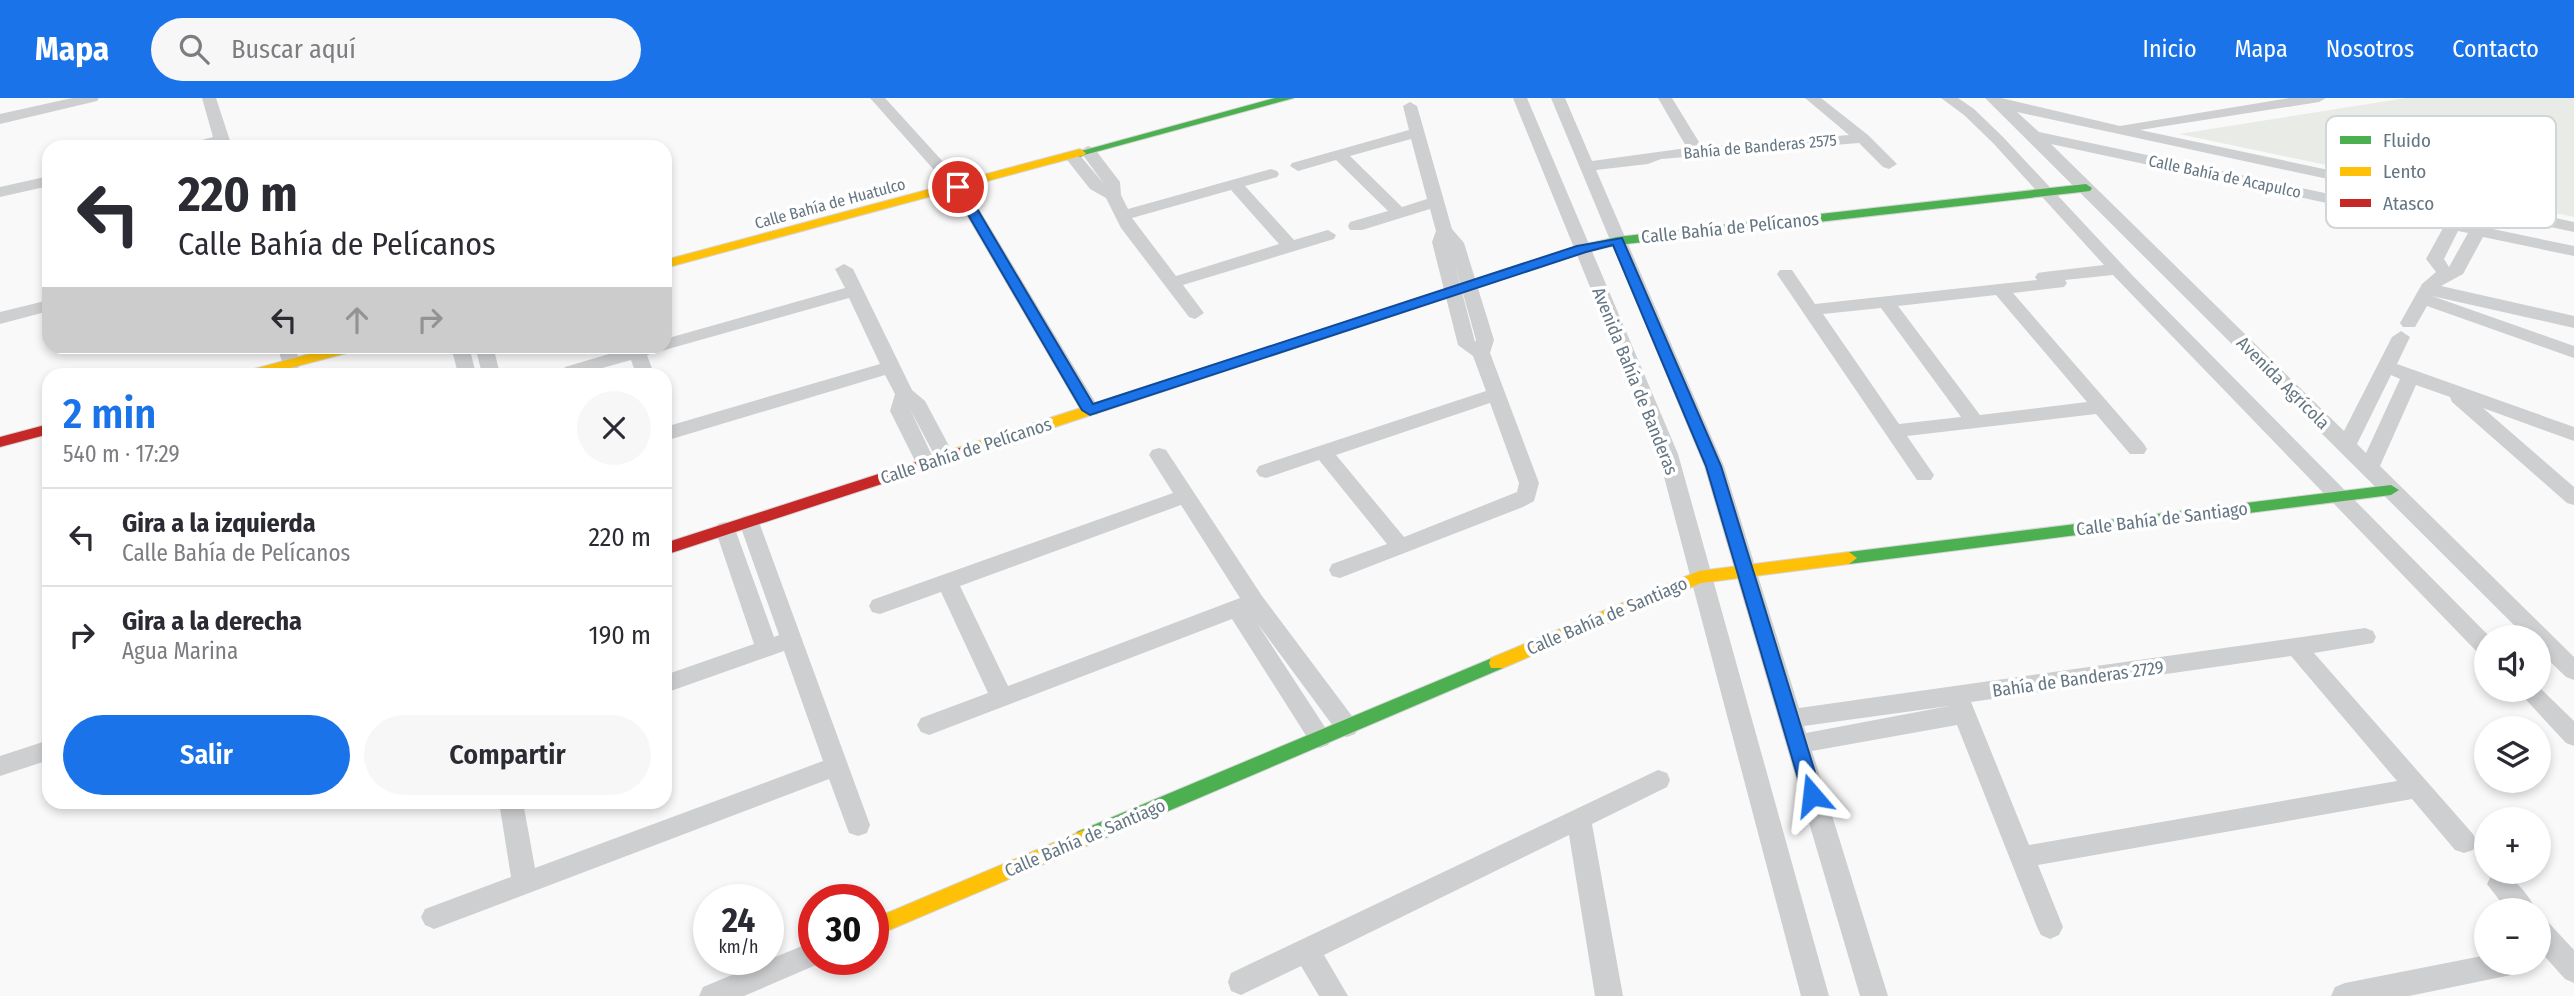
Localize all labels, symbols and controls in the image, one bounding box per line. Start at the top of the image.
search box [151,18,641,81]
text: Mapa [35,29,109,69]
icon: search [175,30,213,68]
text: Buscar aquí [231,34,356,65]
text: Inicio [2143,35,2197,63]
text: Mapa [2235,35,2288,63]
text: Nosotros [2326,35,2414,63]
text: Contacto [2452,35,2539,63]
legend [2326,116,2556,228]
text: Fluido [2383,129,2431,152]
street label: Bahía de Banderas 2575 [1683,130,1837,163]
street label: Calle Bahía de Acapulco [2147,151,2303,202]
pin [928,157,988,217]
text: Lento [2383,160,2426,183]
text: 220 m [178,165,298,224]
icon: left [63,168,154,259]
icon: arrive [939,168,977,206]
street label: Calle Bahía de Huatulco [753,174,908,233]
text: Atasco [2383,192,2434,215]
street label: Calle Bahía de Pelícanos [1640,208,1820,248]
text: Calle Bahía de Pelícanos [178,225,496,263]
street label: Avenida Bahía de Banderas [1587,284,1683,478]
icon: left [265,301,303,339]
icon: ahead [338,301,376,339]
icon: right [411,301,449,339]
street label: Avenida Agrícola [2232,332,2334,434]
text: 2 min [63,389,156,439]
button: close [577,391,651,465]
street label: Calle Bahía de Pelícanos [878,413,1055,489]
text: 540 m · 17:29 [63,440,180,468]
street label: Calle Bahía de Santiago [2075,498,2249,540]
text: Gira a la izquierda [122,508,316,539]
icon: left [63,518,101,556]
text: 220 m [588,522,651,553]
text: Calle Bahía de Pelícanos [122,539,350,567]
street label: Calle Bahía de Santiago [1523,572,1691,660]
text: Gira a la derecha [122,606,302,637]
icon: right [63,616,101,654]
text: 190 m [589,620,651,651]
map controls [2474,625,2551,975]
button: sound [2474,625,2551,702]
text: Agua Marina [122,637,238,665]
street label: Bahía de Banderas 2729 [1991,656,2165,702]
button: Salir [63,715,350,795]
button: Compartir [364,715,651,795]
button: layers [2474,716,2551,793]
position arrow [1775,758,1849,832]
street label: Calle Bahía de Santiago [1001,794,1169,882]
button: + [2474,807,2551,884]
speed limit sign: 30 [798,884,889,975]
button: − [2474,898,2551,975]
text: 24 [722,899,755,941]
text: km/h [718,936,759,958]

